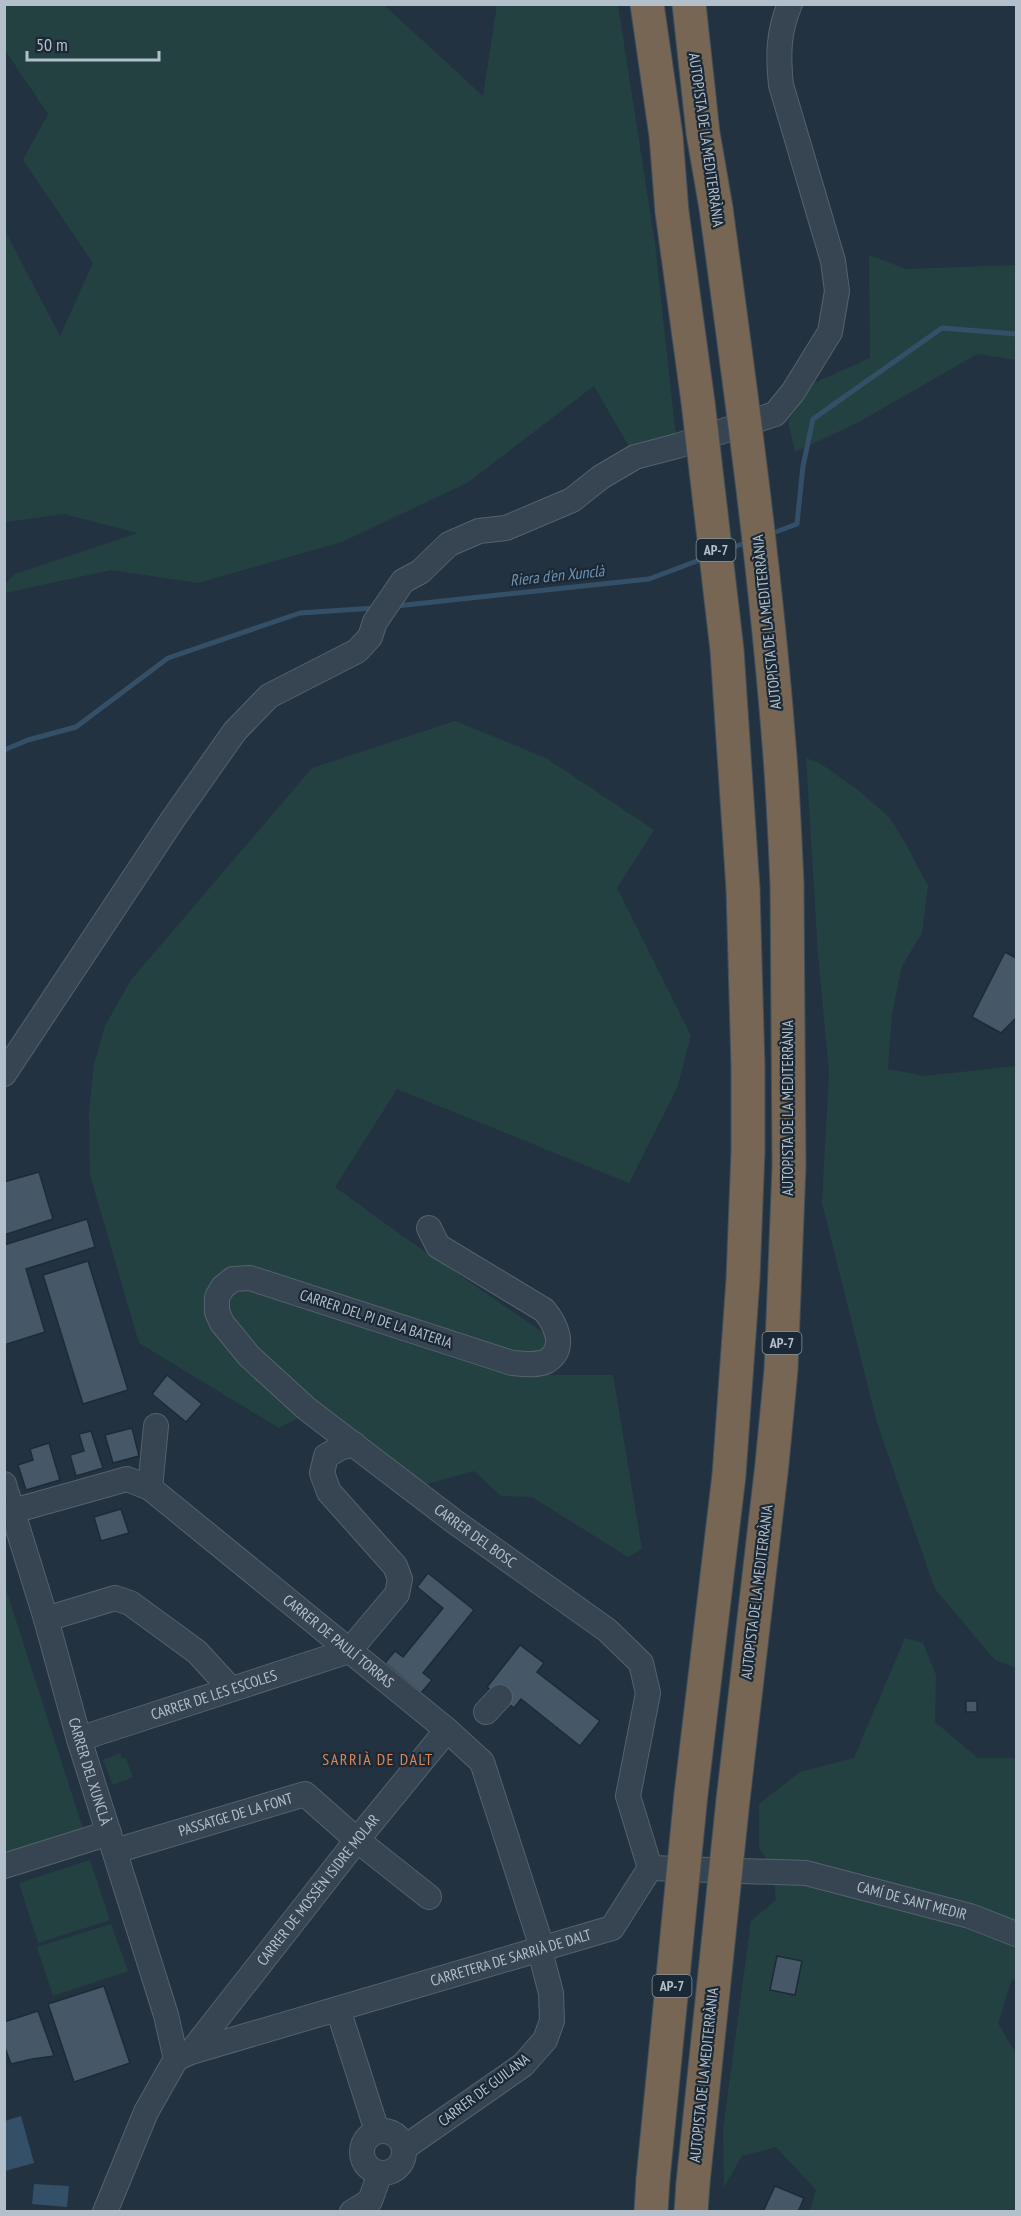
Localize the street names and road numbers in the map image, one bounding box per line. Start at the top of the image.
street label: AUTOPISTA DE LA MEDITERRÀNIA [685,52,728,229]
street label: AUTOPISTA DE LA MEDITERRÀNIA [748,533,785,710]
road number: AP-7 [696,539,736,561]
street label: AUTOPISTA DE LA MEDITERRÀNIA [778,1019,797,1196]
street label: CARRER DEL PI DE LA BATERIA [297,1285,456,1352]
road number: AP-7 [762,1332,802,1354]
street label: CARRER DEL BOSC [431,1500,520,1572]
street label: AUTOPISTA DE LA MEDITERRÀNIA [736,1503,777,1680]
street label: CARRER DE PAULÍ TORRAS [279,1590,398,1692]
street label: CARRER DE LES ESCOLES [148,1665,279,1724]
street label: CARRER DEL XUNCLÀ [65,1716,116,1828]
street label: PASSATGE DE LA FONT [176,1788,295,1840]
street label: CARRER DE MOSSÈN ISIDRE MOLAR [252,1810,383,1969]
street label: CAMÍ DE SANT MEDIR [855,1877,969,1924]
street label: CARRETERA DE SARRIÀ DE DALT [428,1925,594,1990]
road number: AP-7 [652,1975,692,1997]
street label: AUTOPISTA DE LA MEDITERRÀNIA [685,1986,722,2163]
street label: CARRER DE GUILANA [434,2049,534,2130]

